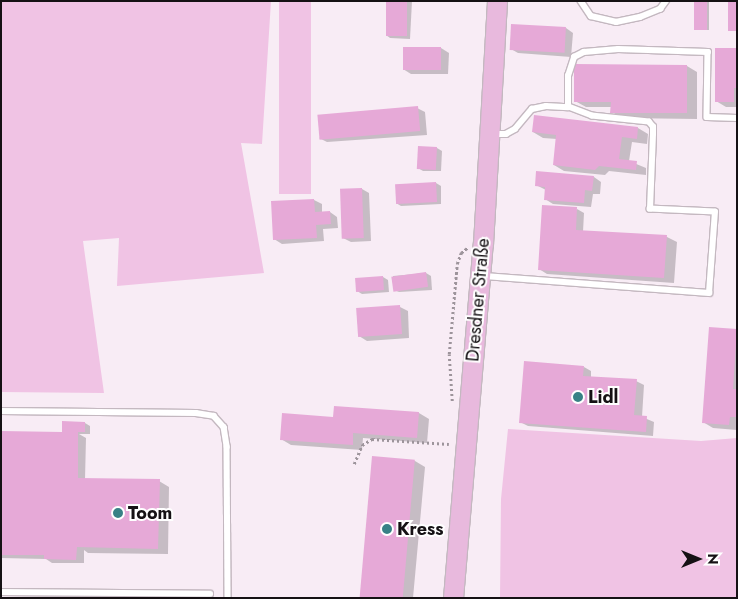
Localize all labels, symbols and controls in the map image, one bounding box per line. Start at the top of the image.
street label: Dresdner Straße [462,237,494,363]
place label: Lidl [588,386,618,408]
marker: Lidl [572,391,584,403]
place label: Toom [128,502,172,524]
marker: Toom [112,507,124,519]
place label: Kress [397,518,443,540]
marker: Kress [381,523,393,535]
north arrow [673,534,723,584]
text: N [703,553,723,565]

